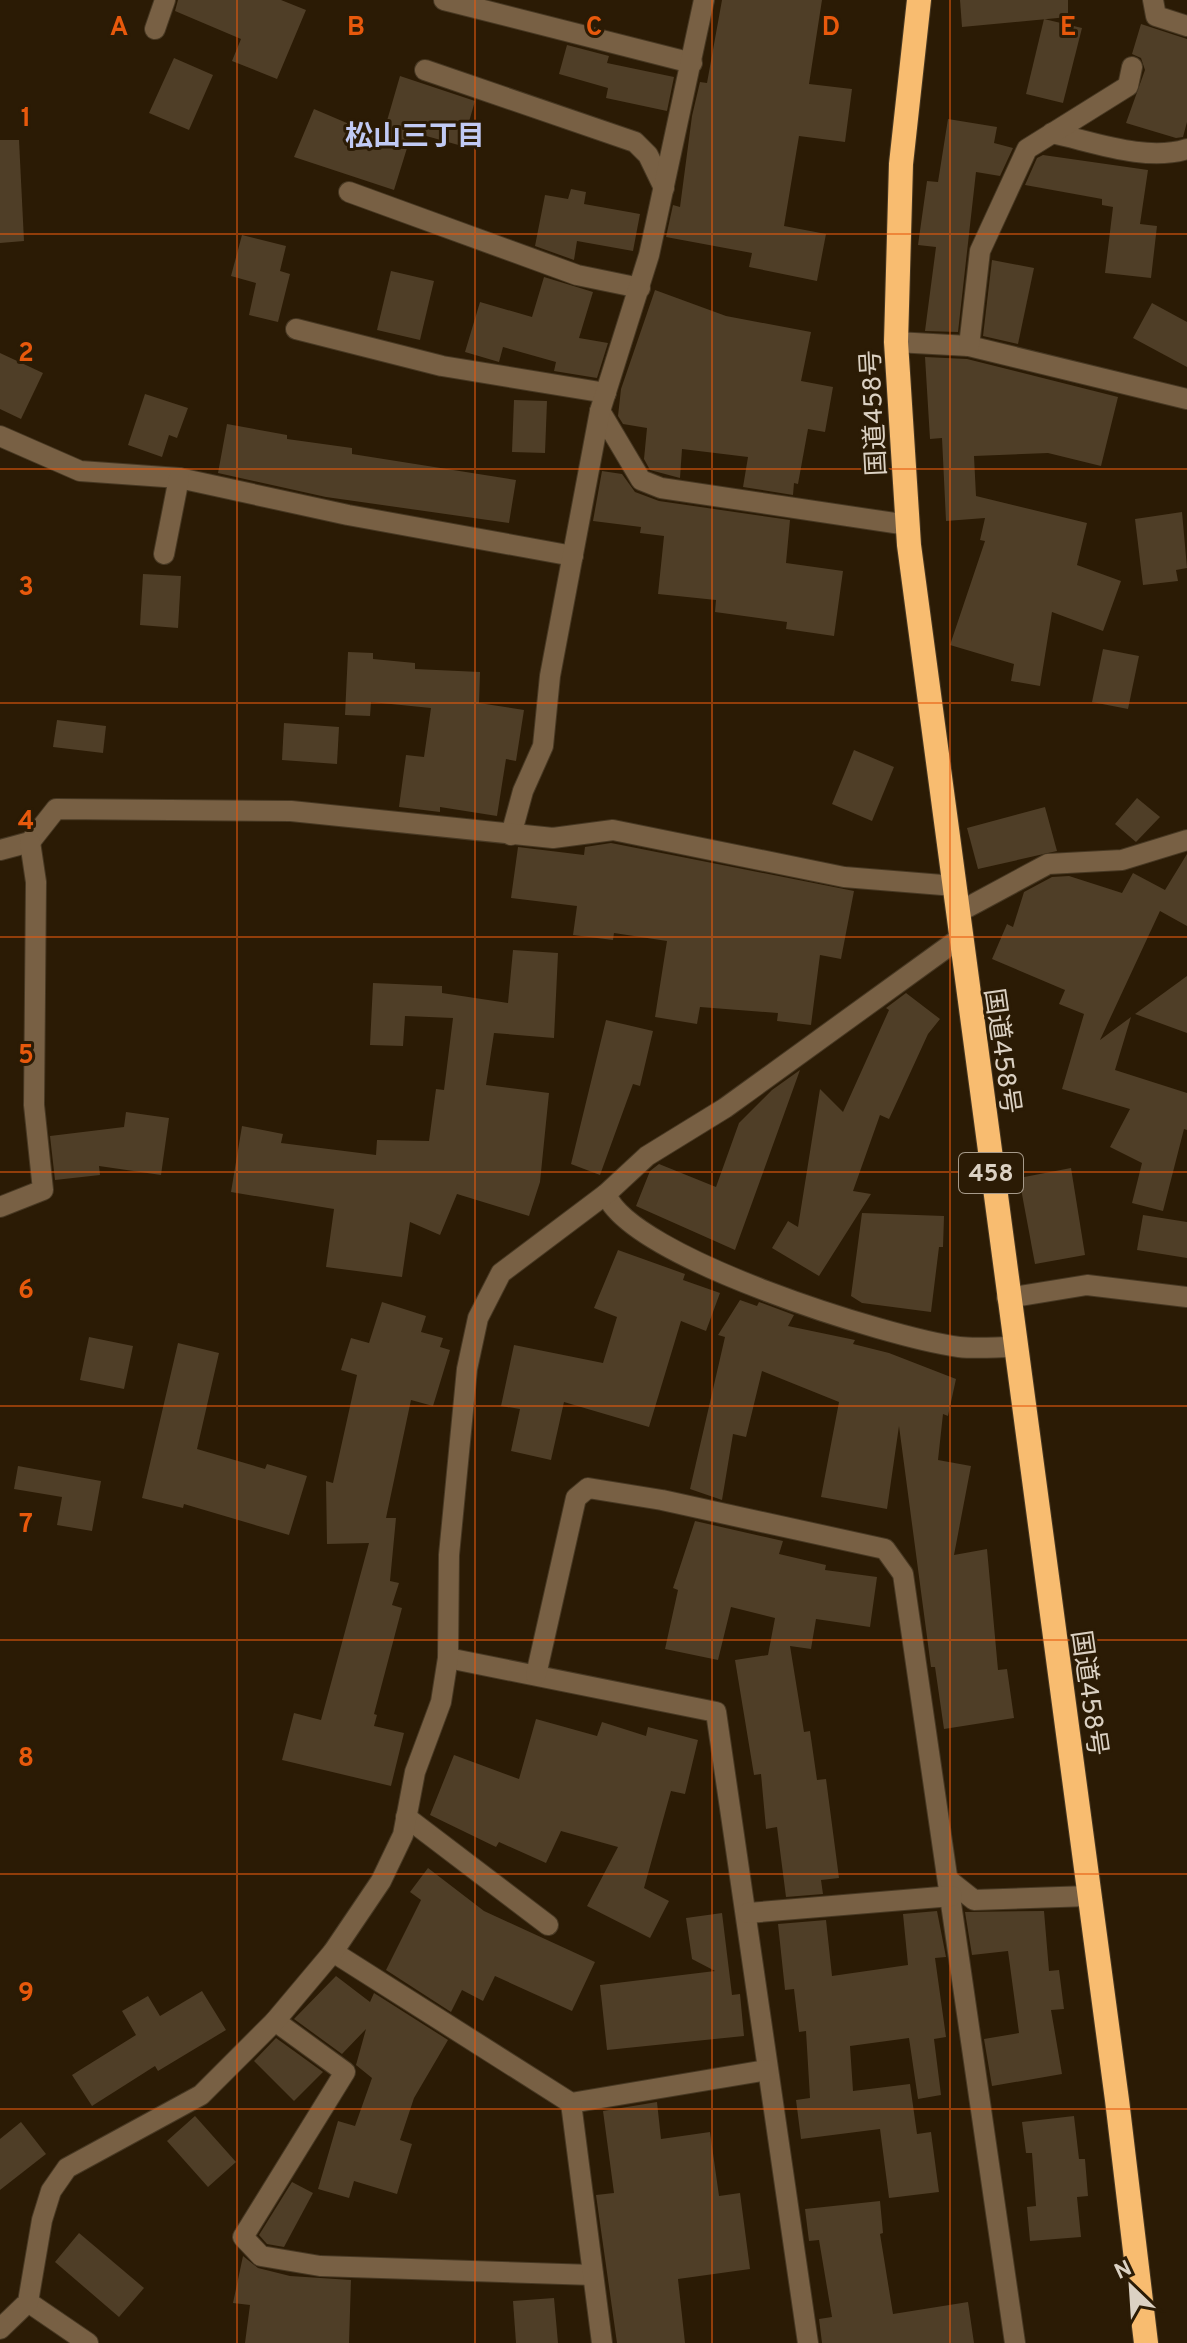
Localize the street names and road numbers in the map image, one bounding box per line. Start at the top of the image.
street label: 国道458号 [856,349,895,477]
street label: 国道458号 [975,987,1026,1116]
road number: 458 [959,1153,1023,1193]
street label: 国道458号 [1062,1629,1113,1758]

